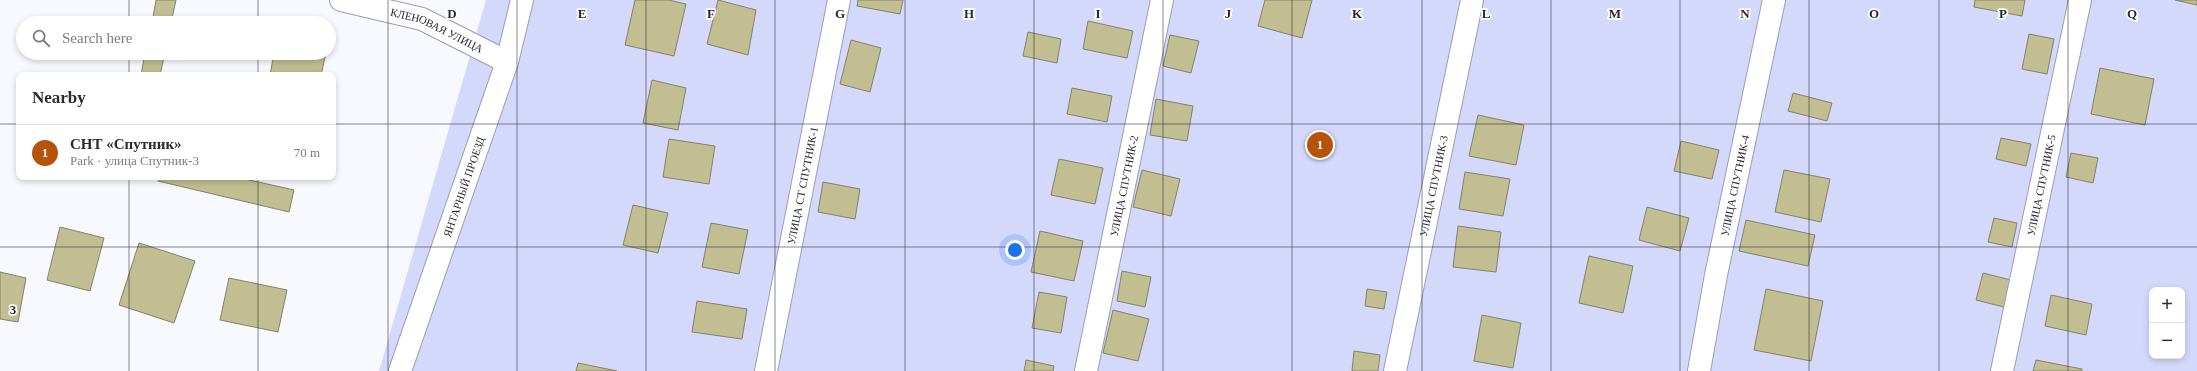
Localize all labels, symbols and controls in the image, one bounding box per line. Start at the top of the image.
street label: КЛЕНОВАЯ УЛИЦА [389,6,485,55]
text: D [447,6,457,21]
text: E [578,6,586,21]
text: F [707,6,715,21]
text: G [835,6,845,21]
text: H [964,6,974,21]
text: I [1095,6,1101,21]
text: J [1225,6,1232,21]
text: K [1352,6,1363,21]
text: L [1482,6,1491,21]
text: M [1609,6,1621,21]
text: N [1740,6,1750,21]
text: O [1869,6,1879,21]
text: P [1999,6,2007,21]
text: Q [2127,6,2137,21]
search box [16,16,336,60]
icon: search [30,27,52,49]
text: Search here [62,30,132,46]
text: Nearby [32,88,86,107]
street label: УЛИЦА СТ СПУТНИК-1 [785,126,820,245]
pin: 1 [1307,130,1333,160]
street label: УЛИЦА СПУТНИК-4 [1718,133,1751,237]
street label: УЛИЦА СПУТНИК-5 [2025,133,2058,237]
street label: УЛИЦА СПУТНИК-2 [1108,134,1140,237]
street label: УЛИЦА СПУТНИК-3 [1417,134,1450,238]
street label: ЯНТАРНЫЙ ПРОЕЗД [441,135,487,238]
text: СНТ «Спутник» [70,136,182,152]
text: 1 [42,145,48,160]
text: 70 m [294,145,320,160]
text: Park · улица Спутник-3 [70,153,199,168]
your location [1005,240,1025,260]
map controls [2149,287,2185,359]
button: + [2149,287,2185,323]
text: 3 [10,302,17,317]
button: − [2149,323,2185,359]

